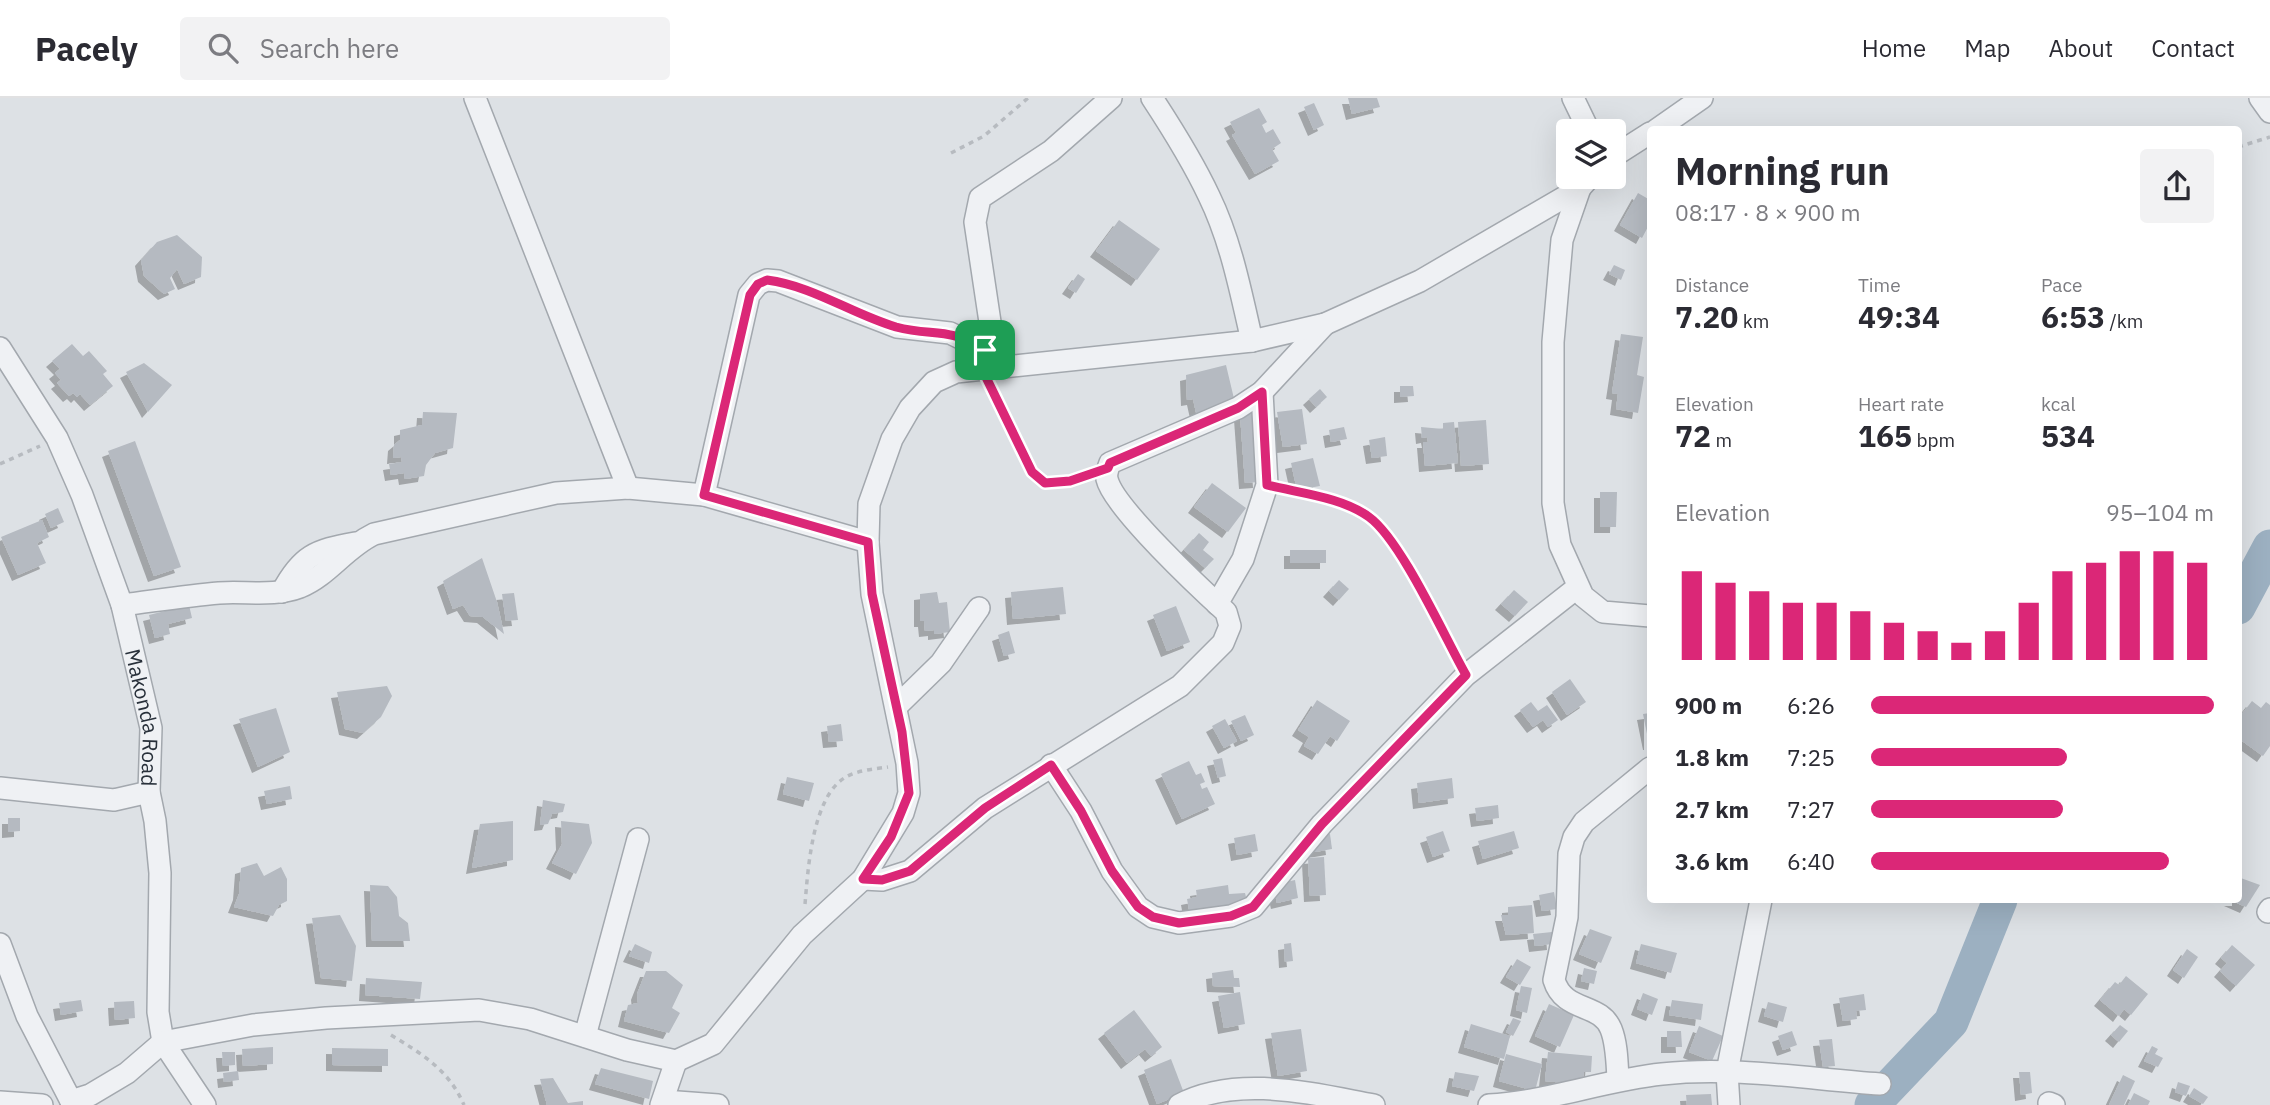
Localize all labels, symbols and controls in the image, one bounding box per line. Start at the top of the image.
search box [180,17,670,80]
text: Pacely [35,27,138,70]
icon: search [204,29,242,67]
text: Search here [260,31,399,65]
text: Home [1862,32,1926,64]
text: Map [1964,32,2010,64]
text: About [2048,32,2113,64]
text: Contact [2151,32,2235,64]
map controls [1556,119,1626,189]
button: layers [1556,119,1626,189]
text: Morning run [1675,146,1890,195]
button: share [2140,149,2214,223]
text: 08:17 · 8 × 900 m [1675,197,1861,227]
text: Distance [1675,273,1749,297]
text: Time [1858,273,1901,297]
text: Pace [2041,273,2082,297]
text: 7.20 [1675,297,1738,336]
text: 49:34 [1858,297,1940,336]
text: 6:53 [2041,297,2105,336]
text: km [1738,309,1769,333]
text: /km [2105,309,2143,333]
pin [955,320,1015,380]
icon: arrive [966,331,1004,369]
text: Elevation [1675,392,1754,416]
text: Heart rate [1858,392,1944,416]
text: kcal [2041,392,2076,416]
text: 72 [1675,416,1711,455]
text: 165 [1858,416,1912,455]
text: 534 [2041,416,2095,455]
text: m [1711,428,1732,452]
text: bpm [1912,428,1955,452]
text: Elevation [1675,497,1770,527]
text: 95–104 m [2106,497,2214,527]
street label: Makonda Road [119,646,166,787]
text: 900 m [1675,690,1742,720]
text: 6:26 [1787,690,1835,720]
text: 1.8 km [1675,742,1749,772]
text: 7:25 [1787,742,1835,772]
text: 2.7 km [1675,794,1749,824]
text: 7:27 [1787,794,1835,824]
text: 3.6 km [1675,846,1749,876]
text: 6:40 [1787,846,1835,876]

